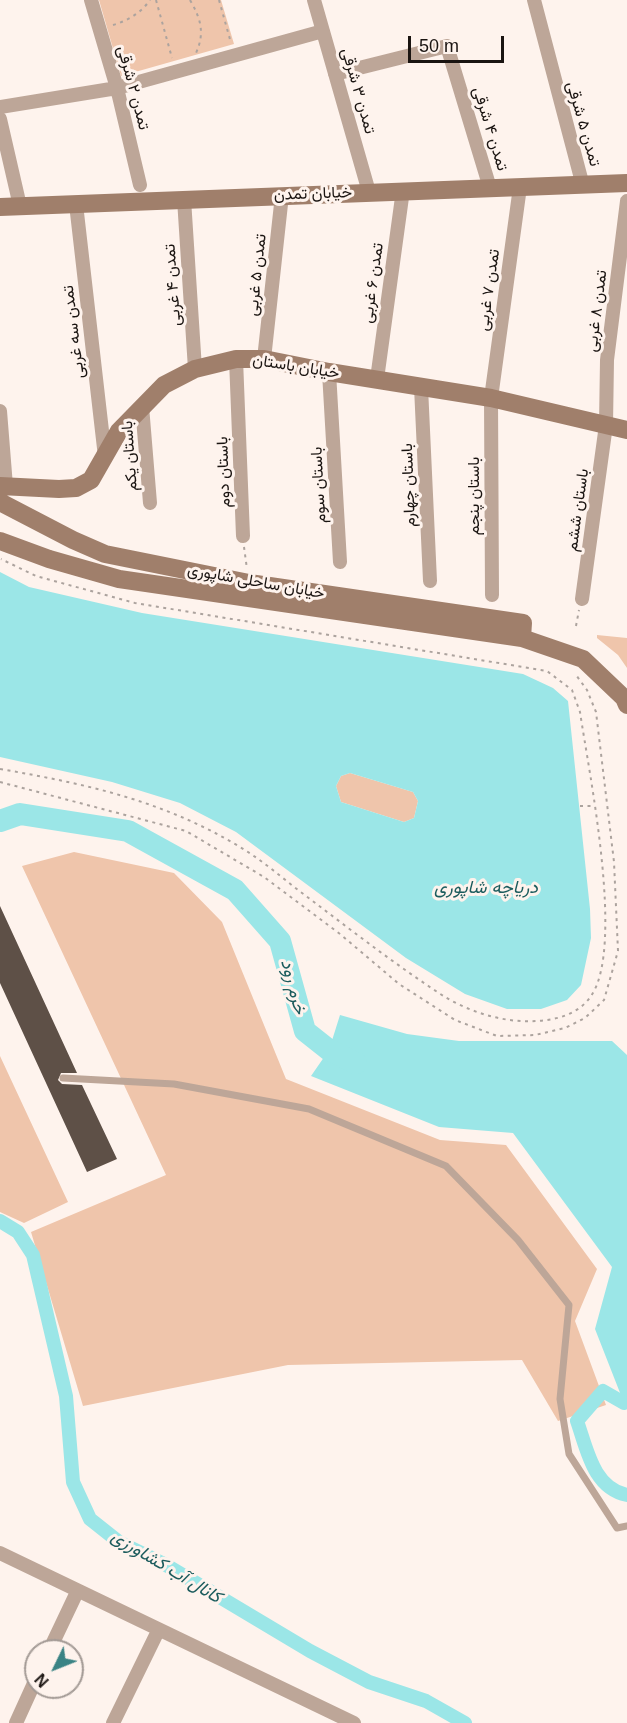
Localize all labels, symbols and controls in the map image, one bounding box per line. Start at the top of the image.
scale bar [411,24,507,62]
text: 50 m [419,36,459,56]
street label: تمدن ۲ شرقی [113,44,153,132]
street label: تمدن ۳ شرقی [337,46,379,136]
street label: تمدن ۵ شرقی [562,79,604,169]
street label: تمدن ۴ شرقی [468,85,512,173]
street label: خیابان تمدن [274,183,352,205]
street label: تمدن ۵ غربی [243,233,271,317]
street label: تمدن ۶ غربی [358,242,388,324]
street label: تمدن ۴ غربی [161,243,185,327]
street label: تمدن ۷ غربی [474,248,504,332]
street label: تمدن ۸ غربی [582,269,612,353]
street label: تمدن سه غربی [59,284,89,380]
street label: خیابان باستان [251,351,341,383]
street label: باستان یکم [118,420,142,492]
street label: باستان دوم [213,436,235,508]
street label: باستان چهارم [398,443,420,527]
street label: باستان سوم [307,446,331,524]
street label: باستان پنجم [465,457,485,535]
street label: باستان ششم [563,467,593,553]
street label: خیابان ساحلی شاپوری [186,560,326,604]
water label: دریاچه شاپوری [434,877,538,899]
water label: خرم رود [275,957,311,1017]
water label: کانال آب کشاورزی [107,1526,225,1608]
north arrow [24,1639,84,1699]
text: N [32,1670,52,1690]

